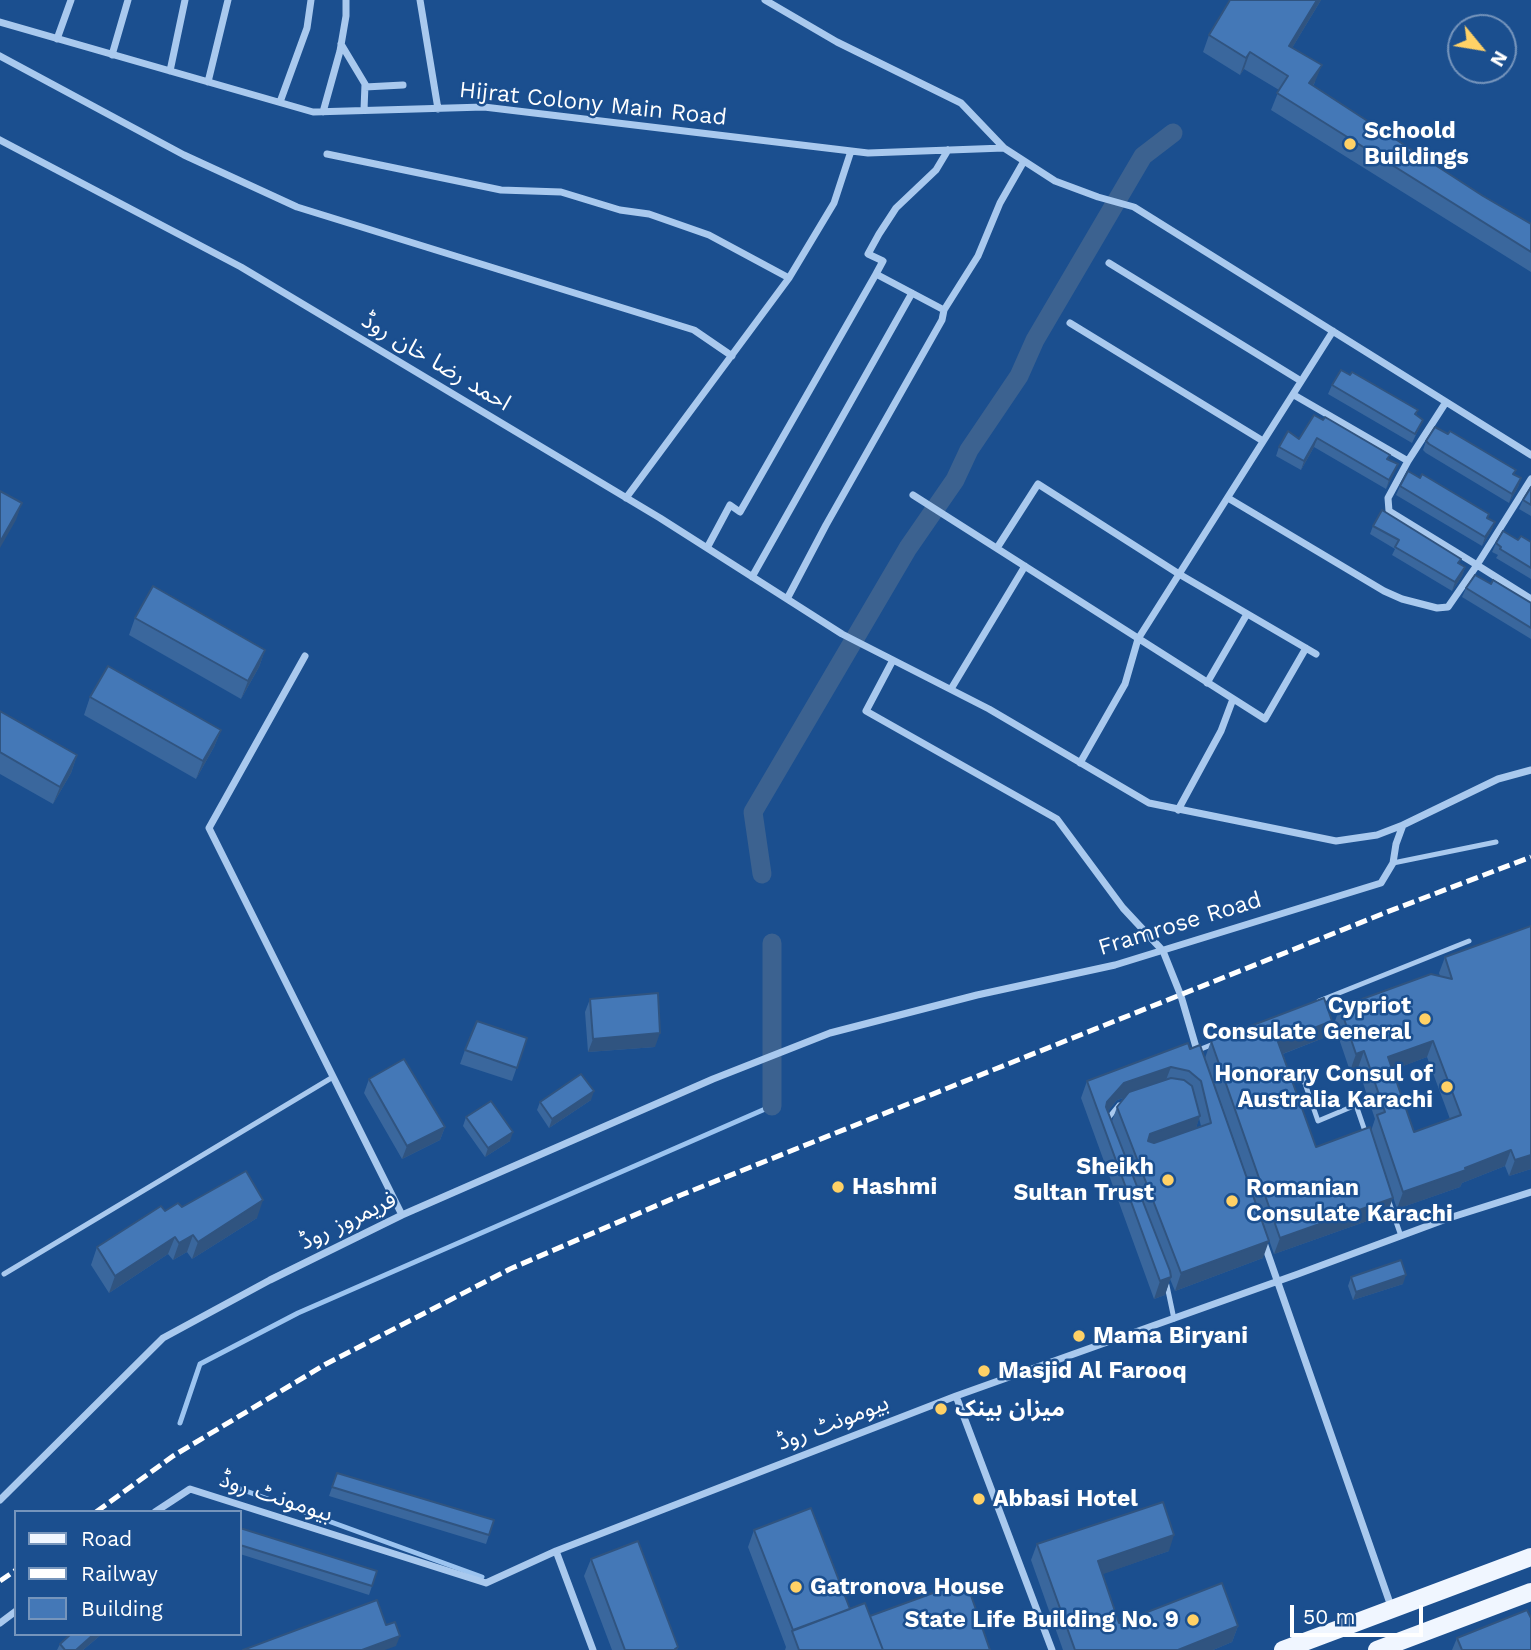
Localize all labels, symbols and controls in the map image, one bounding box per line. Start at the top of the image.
north arrow [1447,14,1517,84]
text: N [1485,47,1512,71]
street label: Hijrat Colony Main Road [458,76,728,132]
place label: Schoold Buildings [1364,117,1469,171]
marker: Schoold Buildings [1342,136,1358,152]
street label: احمد رضا خان روڈ [356,307,516,417]
street label: Framrose Road [1095,886,1265,962]
place label: Cypriot Consulate General [1202,992,1411,1046]
marker: Cypriot Consulate General [1417,1011,1433,1027]
place label: Honorary Consul of Australia Karachi [1214,1060,1433,1114]
marker: Honorary Consul of Australia Karachi [1439,1079,1455,1095]
place label: Sheikh Sultan Trust [1013,1153,1154,1207]
marker: Sheikh Sultan Trust [1160,1172,1176,1188]
place label: Hashmi [852,1173,937,1201]
place label: Romanian Consulate Karachi [1246,1174,1453,1228]
marker: Hashmi [830,1179,846,1195]
street label: فریمروز روڈ [295,1186,401,1256]
marker: Romanian Consulate Karachi [1224,1193,1240,1209]
place label: Mama Biryani [1093,1322,1248,1350]
marker: Mama Biryani [1071,1328,1087,1344]
place label: Masjid Al Farooq [998,1357,1187,1385]
marker: Masjid Al Farooq [976,1363,992,1379]
street label: بیومونٹ روڈ [773,1389,893,1457]
place label: میزان بینک [955,1395,1065,1423]
marker: میزان بینک [933,1401,949,1417]
street label: بیومونٹ روڈ [216,1466,336,1528]
place label: Abbasi Hotel [993,1485,1138,1513]
marker: Abbasi Hotel [971,1491,987,1507]
legend [14,1510,242,1636]
text: Road [81,1526,132,1551]
text: Railway [81,1561,158,1586]
place label: Gatronova House [810,1573,1004,1601]
marker: Gatronova House [788,1579,804,1595]
scale bar [1293,1590,1426,1634]
text: Building [81,1596,163,1621]
text: 50 m [1303,1604,1355,1629]
place label: State Life Building No. 9 [904,1606,1179,1634]
marker: State Life Building No. 9 [1185,1612,1201,1628]

